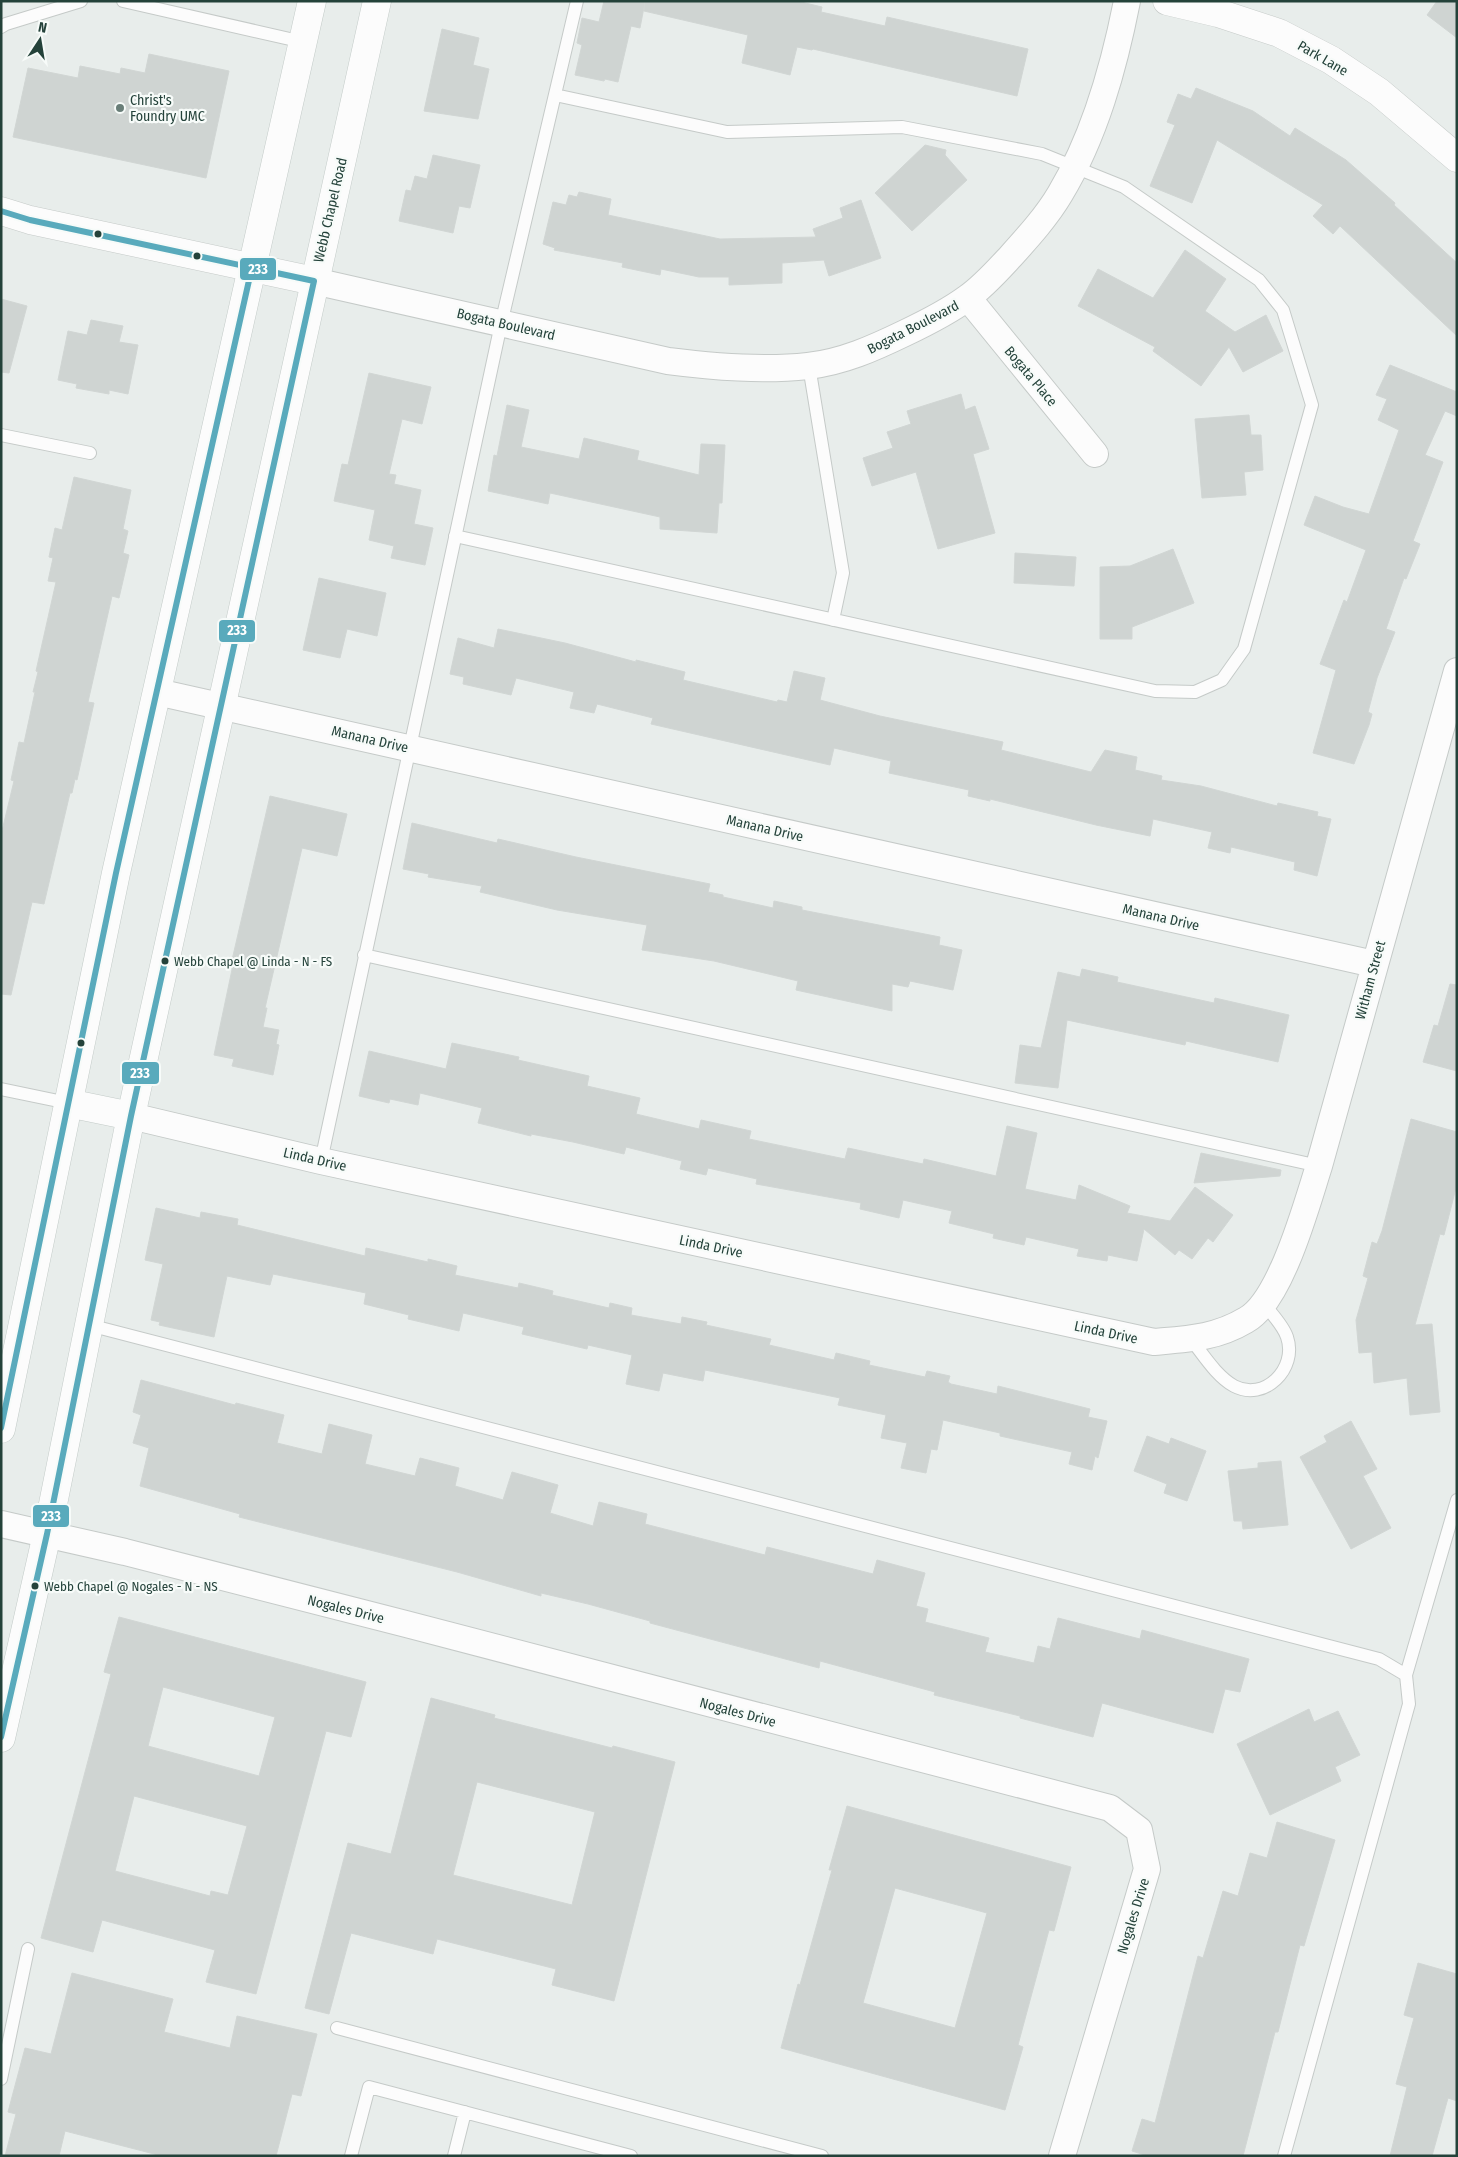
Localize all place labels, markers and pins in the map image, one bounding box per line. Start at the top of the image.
place label: Christ's Foundry UMC [130,92,205,125]
marker: Christ's Foundry UMC [114,102,126,114]
unlabelled marker [93,229,103,239]
unlabelled marker [192,251,202,261]
place label: Webb Chapel @ Linda - N - FS [174,954,332,969]
marker: Webb Chapel @ Linda - N - FS [160,956,170,966]
unlabelled marker [76,1038,86,1048]
place label: Webb Chapel @ Nogales - N - NS [44,1579,218,1594]
marker: Webb Chapel @ Nogales - N - NS [30,1581,40,1591]

